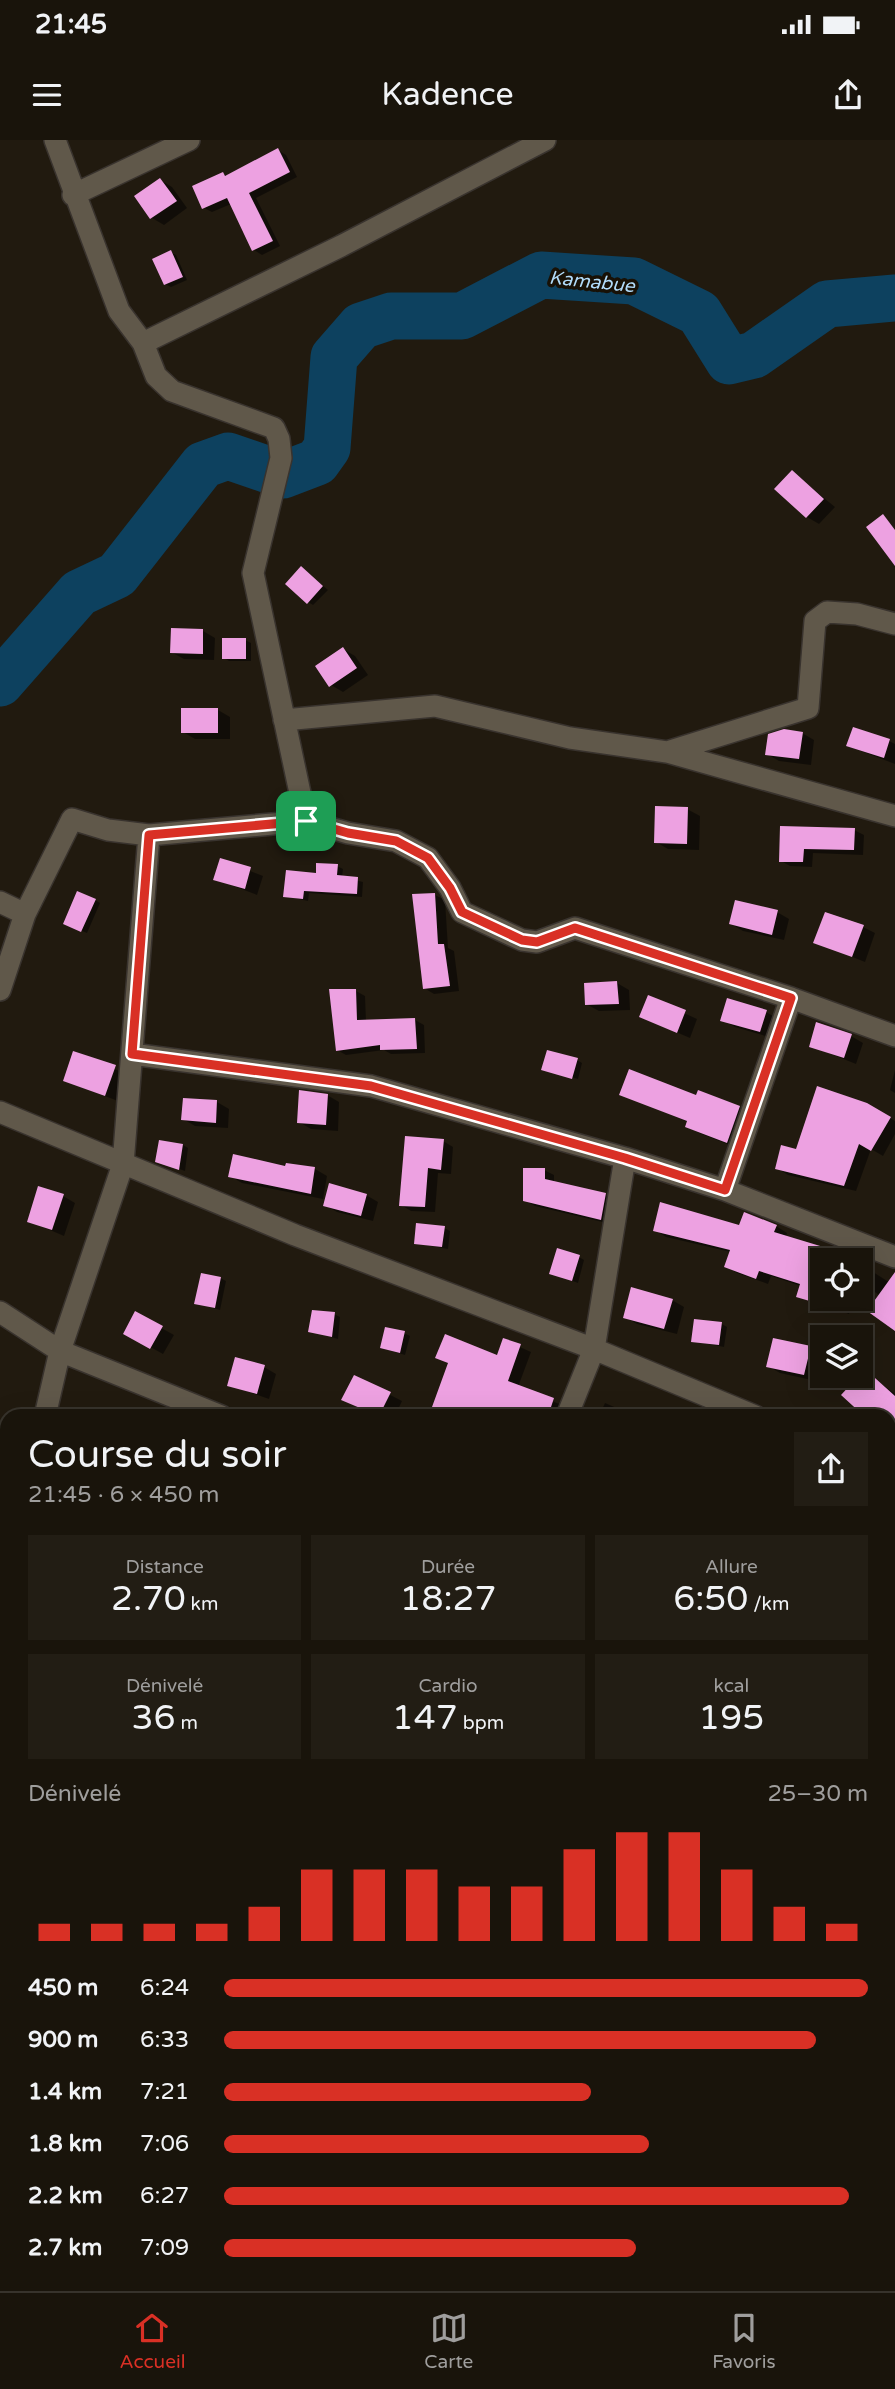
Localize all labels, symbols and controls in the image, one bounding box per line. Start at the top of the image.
text: 21:45 [35,9,107,40]
icon: menu [28,76,66,114]
text: Kadence [381,76,514,114]
icon: share [829,76,867,114]
water label: Kamabue [548,267,637,298]
pin [276,791,336,851]
icon: arrive [287,802,325,840]
map controls [810,1248,873,1388]
button: locate [810,1248,873,1311]
button: layers [810,1325,873,1388]
text: Course du soir [28,1432,287,1478]
button: share [794,1432,868,1506]
text: 21:45 · 6 × 450 m [28,1481,219,1509]
text: Distance [126,1556,204,1578]
text: Durée [421,1556,475,1578]
text: Allure [705,1556,758,1578]
text: 2.70 [111,1578,186,1620]
text: 18:27 [399,1578,497,1620]
text: 6:50 [673,1578,748,1620]
text: km [186,1593,218,1615]
text: /km [748,1593,789,1615]
text: Dénivelé [126,1675,203,1697]
text: Cardio [418,1675,478,1697]
text: kcal [713,1675,749,1697]
text: 36 [131,1697,175,1739]
text: 147 [392,1697,458,1739]
text: 195 [698,1697,764,1739]
text: m [175,1712,198,1734]
text: bpm [458,1712,504,1734]
text: Dénivelé [28,1780,121,1808]
text: 25–30 m [767,1780,868,1808]
text: 450 m [28,1974,98,2002]
text: 6:24 [140,1974,189,2002]
text: 900 m [28,2026,98,2054]
text: 6:33 [140,2026,189,2054]
text: 1.4 km [28,2078,102,2106]
text: 7:21 [140,2078,189,2106]
text: 1.8 km [28,2130,102,2158]
text: 7:06 [140,2130,189,2158]
text: 2.2 km [28,2182,103,2210]
text: 6:27 [140,2182,189,2210]
text: 2.7 km [28,2234,102,2262]
text: 7:09 [140,2234,189,2262]
tab: Accueil [119,2309,185,2373]
tab: Carte [424,2309,473,2373]
tab: Favoris [712,2309,776,2373]

